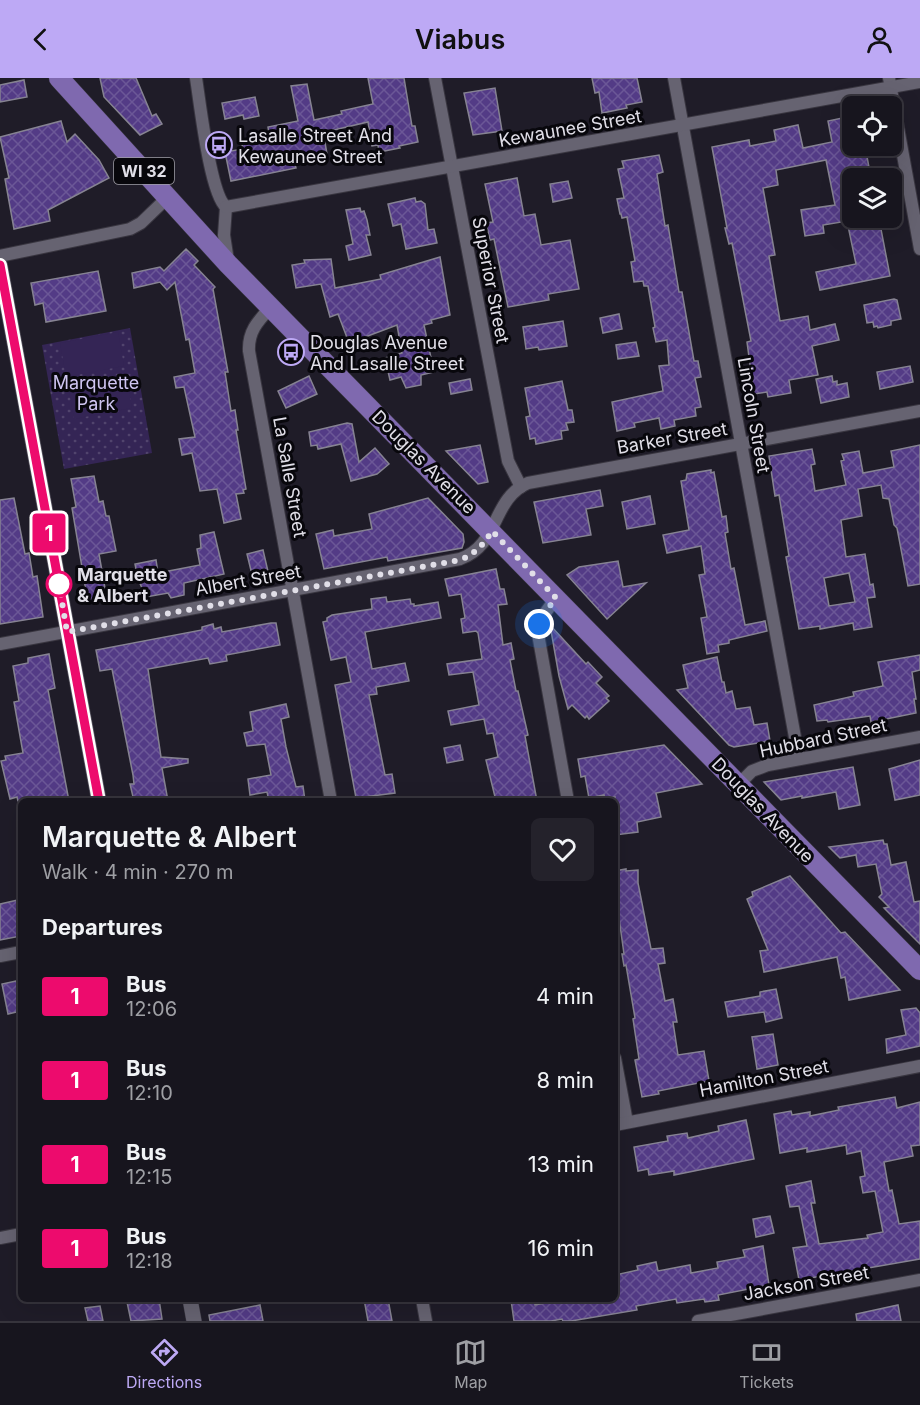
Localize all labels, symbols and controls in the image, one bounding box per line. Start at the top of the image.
icon: back [24,23,57,56]
text: Viabus [415,23,505,56]
icon: person [863,23,896,56]
map controls [842,96,902,228]
button: locate [842,96,902,156]
street label: Kewaunee Street [497,105,643,151]
place label: Lasalle Street And Kewaunee Street [238,125,392,167]
bus stop icon: Lasalle Street And Kewaunee Street [204,130,234,160]
road number: WI 32 [114,158,174,184]
button: layers [842,168,902,228]
street label: Superior Street [468,215,514,345]
place label: Douglas Avenue And Lasalle Street [310,332,464,374]
bus stop icon: Douglas Avenue And Lasalle Street [276,337,306,367]
street label: Lincoln Street [733,356,775,475]
park label: Marquette Park [53,372,139,414]
street label: Douglas Avenue [368,406,480,518]
street label: La Salle Street [269,415,311,539]
street label: Barker Street [615,418,729,458]
line badge: 1 [29,514,68,552]
text: 1 [44,521,54,546]
street label: Albert Street [193,560,303,600]
place label: Marquette & Albert [77,564,168,606]
marker: Marquette & Albert [46,571,72,597]
your location [524,609,554,639]
street label: Hubbard Street [757,714,889,762]
street label: Douglas Avenue [708,753,818,867]
button: heart [531,818,594,881]
text: Marquette & Albert [42,820,297,854]
text: Walk · 4 min · 270 m [42,860,233,884]
text: Departures [42,914,163,940]
text: Bus [126,971,167,997]
text: 4 min [536,983,594,1009]
text: 1 [70,984,80,1009]
text: 12:06 [126,997,177,1021]
text: Bus [126,1055,167,1081]
street label: Hamilton Street [698,1055,831,1101]
text: 8 min [537,1067,594,1093]
text: 1 [70,1068,80,1093]
text: 12:10 [126,1081,173,1105]
text: Bus [126,1139,167,1165]
text: 13 min [528,1151,594,1177]
text: 1 [70,1152,80,1177]
text: 12:15 [126,1165,172,1189]
text: Bus [126,1223,167,1249]
text: 16 min [528,1235,594,1261]
text: 1 [70,1236,80,1261]
text: 12:18 [126,1249,173,1273]
street label: Jackson Street [741,1262,871,1304]
tab: Directions [126,1336,202,1392]
tab: Map [454,1336,487,1392]
tab: Tickets [739,1336,794,1392]

